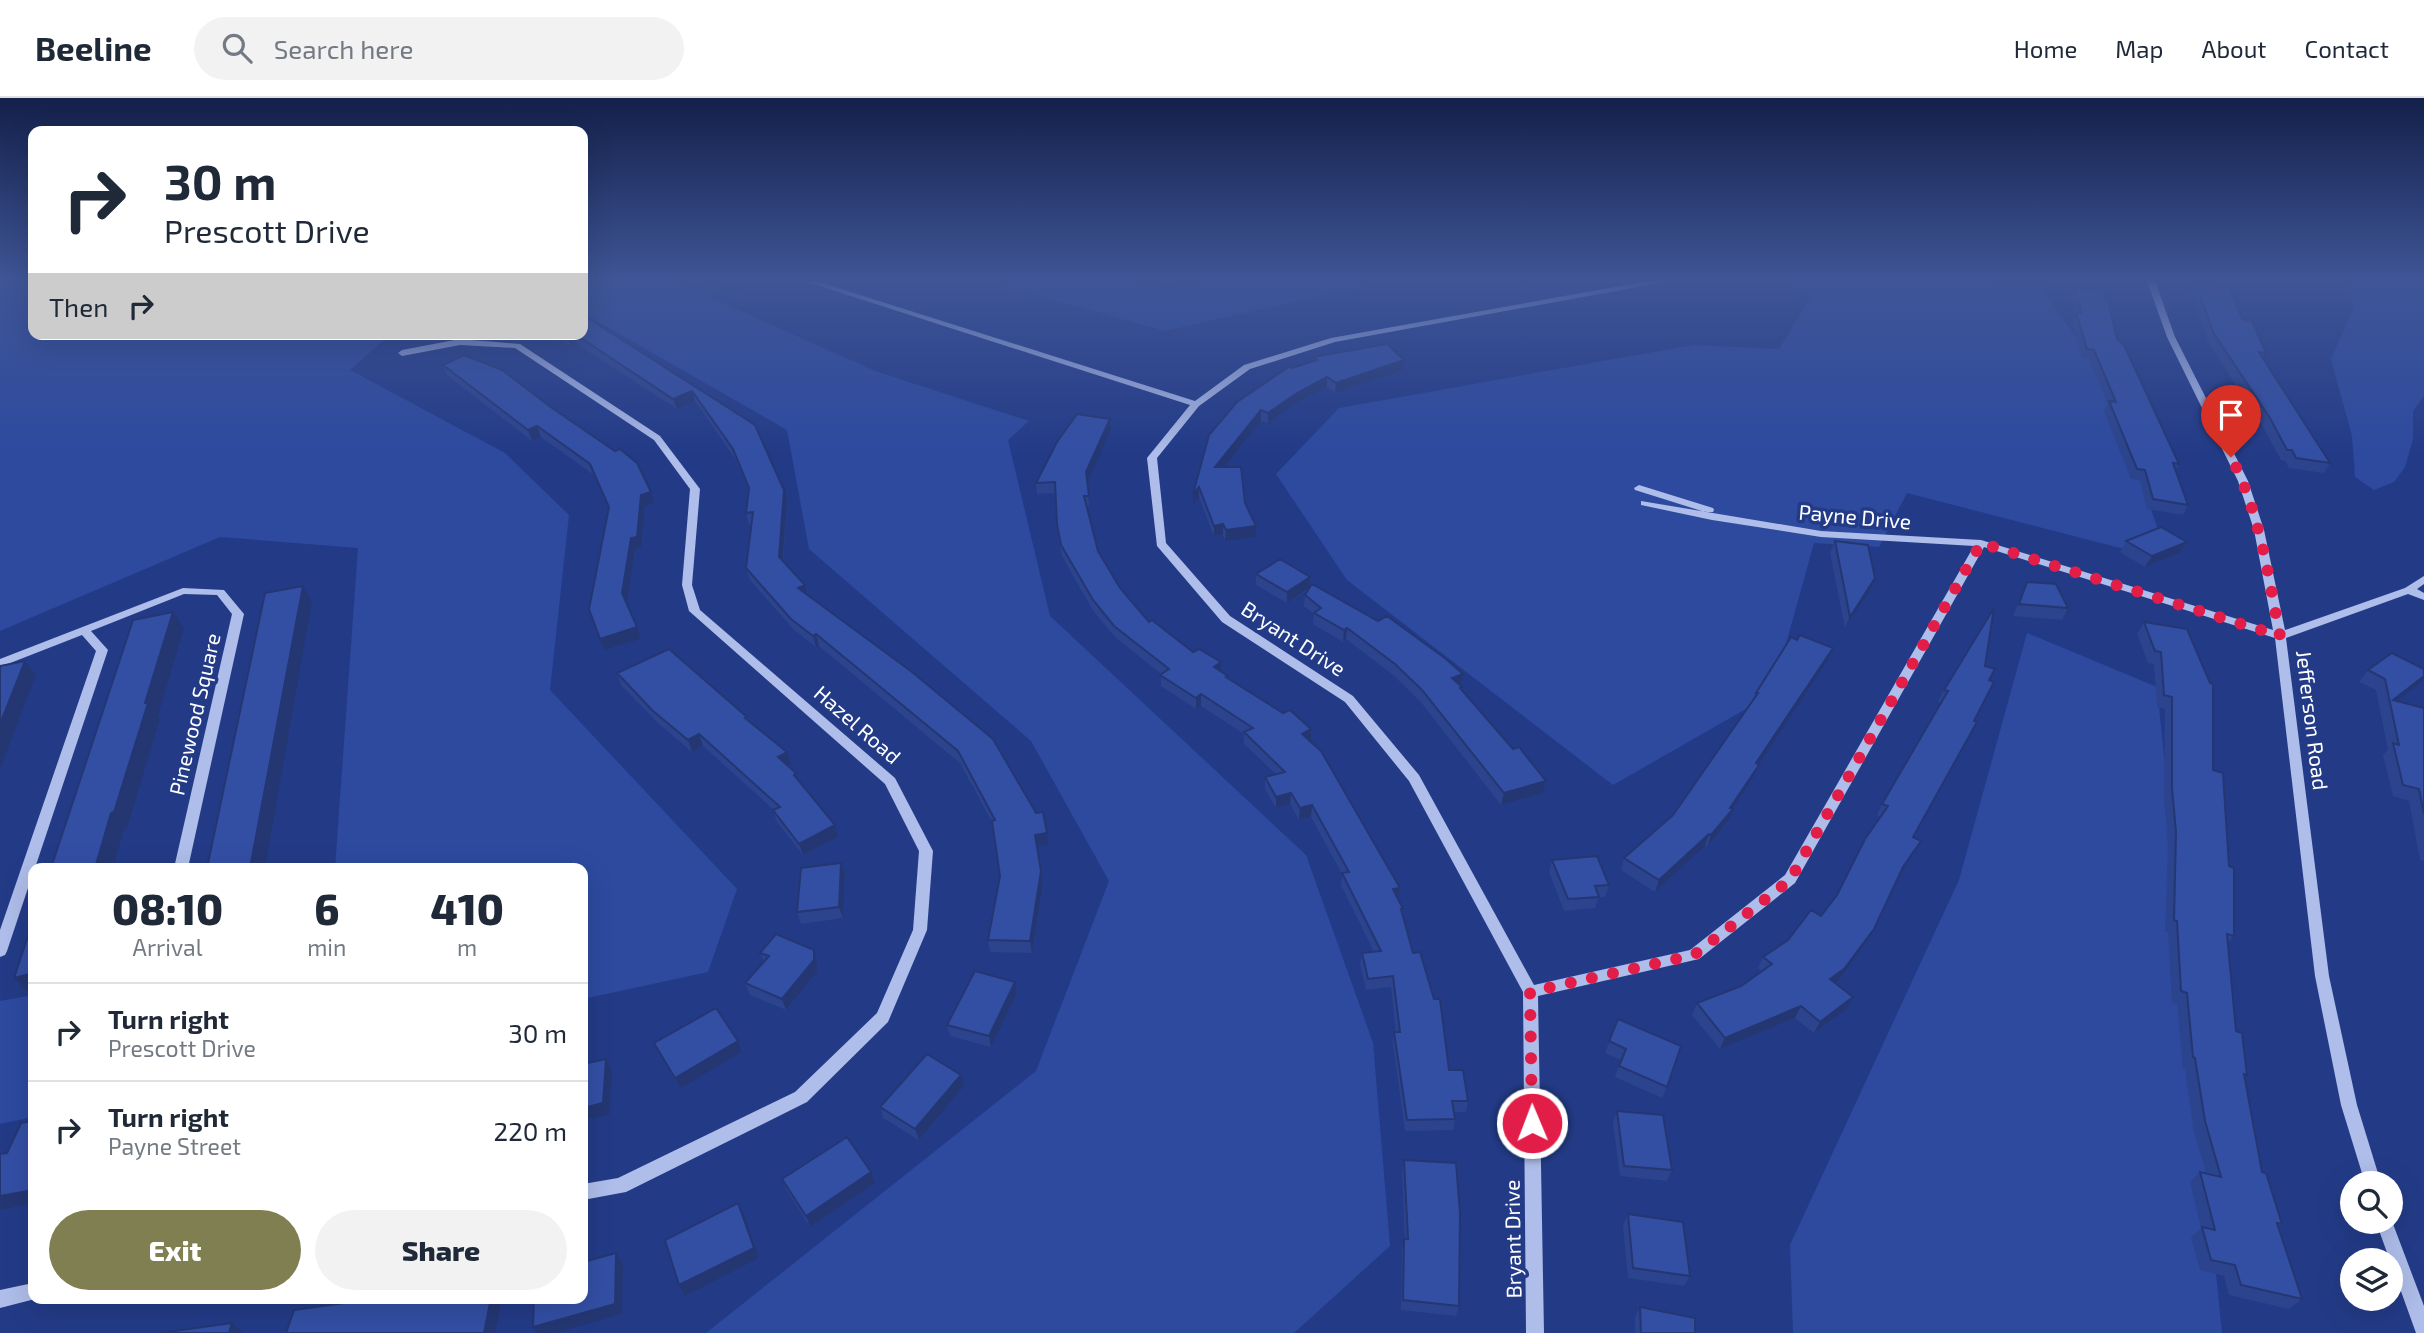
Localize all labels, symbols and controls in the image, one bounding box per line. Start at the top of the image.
search box [194,17,684,80]
text: Beeline [35,28,152,68]
icon: search [218,29,256,67]
text: Search here [274,33,413,64]
text: Home [2014,34,2077,63]
text: Map [2115,34,2163,63]
text: About [2201,34,2267,63]
text: Contact [2305,34,2389,63]
text: 30 m [164,151,276,210]
icon: right [49,154,140,245]
text: Prescott Drive [164,211,370,249]
icon: right [122,287,160,325]
text: Then [49,291,108,322]
pin [2201,385,2261,457]
icon: arrive [2212,396,2250,434]
street label: Payne Drive [1798,499,1912,533]
street label: Bryant Drive [1237,595,1351,681]
street label: Pinewood Square [163,631,225,797]
street label: Jefferson Road [2292,649,2334,791]
street label: Hazel Road [810,680,906,768]
text: 08:10 [112,883,223,933]
text: 6 [314,883,339,933]
text: 410 [431,883,504,933]
text: Arrival [133,933,203,961]
text: min [307,933,346,961]
text: m [457,933,477,961]
text: Turn right [108,1003,229,1034]
icon: right [49,1013,87,1051]
text: 30 m [508,1017,567,1048]
text: Prescott Drive [108,1034,256,1062]
position arrow [1495,1086,1569,1160]
text: Turn right [108,1101,229,1132]
icon: right [49,1111,87,1149]
text: 220 m [494,1115,567,1146]
text: Payne Street [108,1132,241,1160]
map controls [2340,1171,2403,1311]
button: search [2340,1171,2403,1234]
street label: Bryant Drive [1498,1179,1526,1299]
button: Exit [49,1210,301,1290]
button: Share [315,1210,567,1290]
button: layers [2340,1248,2403,1311]

